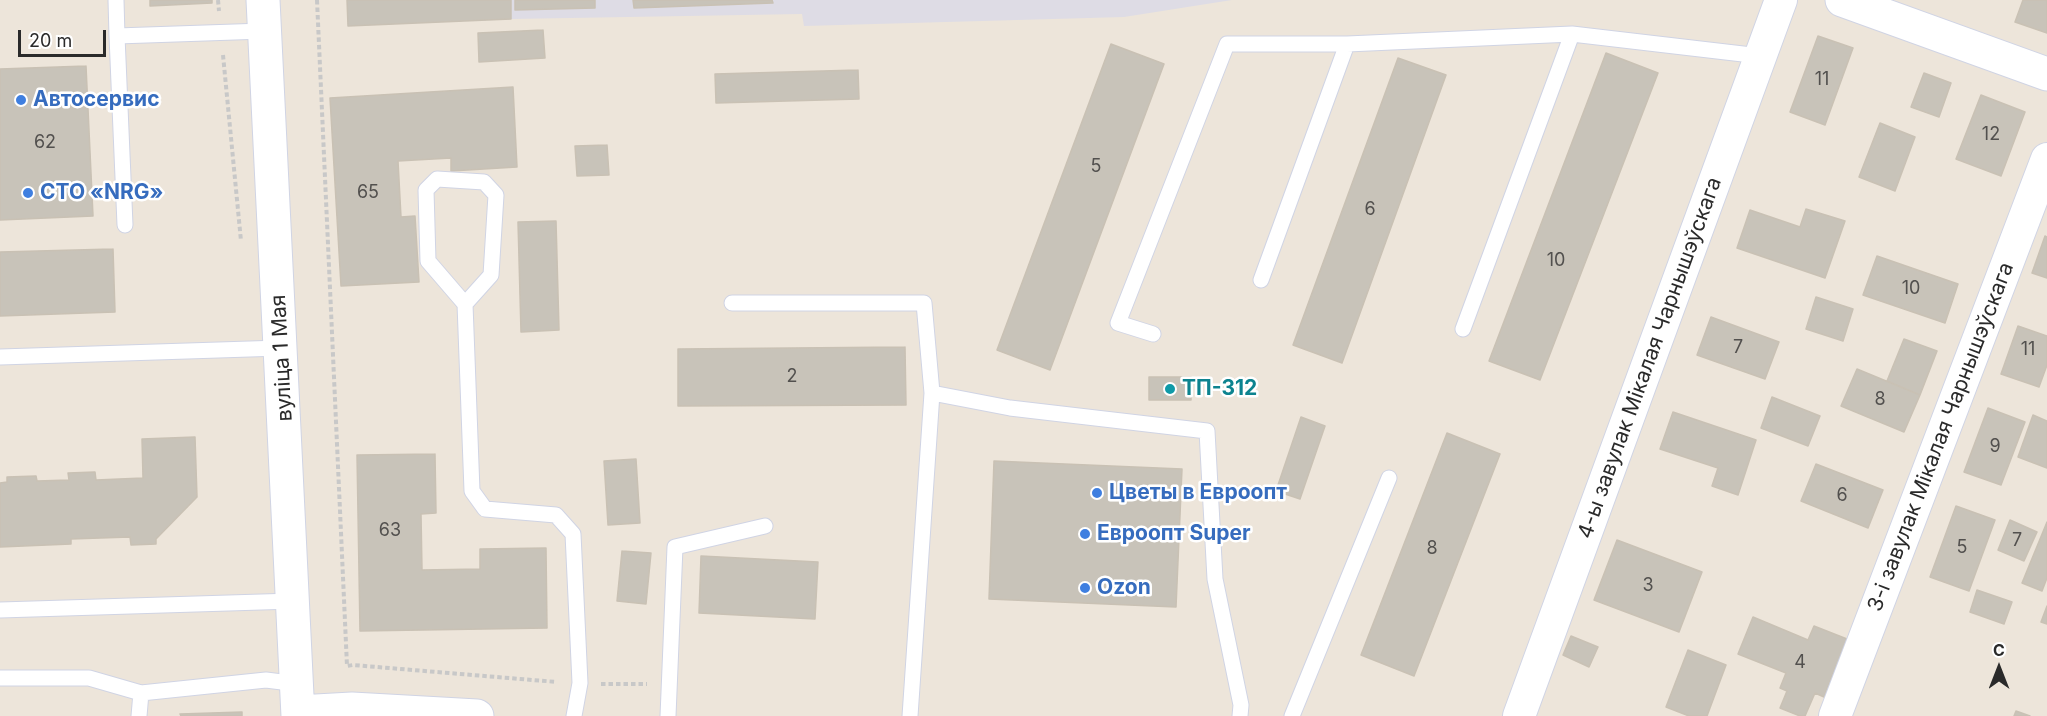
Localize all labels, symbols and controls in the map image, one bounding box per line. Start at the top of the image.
scale bar [21,18,110,56]
text: 20 m [29,30,72,51]
house number: 11 [1815,69,1829,91]
place label: Автосервис [33,87,160,113]
marker: Автосервис [14,93,28,107]
house number: 12 [1982,124,2000,146]
house number: 62 [34,132,56,154]
house number: 5 [1091,156,1101,178]
street label: 4-ы завулак Мікалая Чарнышэўскага [1573,174,1727,542]
place label: СТО «NRG» [40,180,163,206]
house number: 65 [357,182,379,204]
marker: СТО «NRG» [21,186,35,200]
house number: 6 [1364,199,1376,221]
house number: 10 [1547,250,1565,272]
street label: 3-і завулак Мікалая Чарнышэўскага [1863,259,2019,615]
house number: 10 [1902,278,1920,300]
street label: вуліца 1 Мая [266,294,298,422]
house number: 7 [1733,337,1743,359]
house number: 11 [2021,339,2035,361]
house number: 2 [787,366,797,388]
place label: ТП-312 [1182,376,1257,402]
marker: ТП-312 [1163,382,1177,396]
house number: 8 [1874,389,1886,411]
house number: 9 [1989,436,2001,458]
place label: Цветы в Евроопт [1109,480,1287,506]
house number: 6 [1836,485,1848,507]
marker: Цветы в Евроопт [1090,486,1104,500]
house number: 63 [379,520,401,542]
place label: Евроопт Super [1097,521,1251,547]
marker: Евроопт Super [1078,527,1092,541]
house number: 7 [2012,530,2022,552]
house number: 5 [1957,537,1967,559]
house number: 8 [1426,538,1438,560]
place label: Ozon [1097,575,1151,601]
house number: 3 [1642,575,1654,597]
marker: Ozon [1078,581,1092,595]
north arrow [1969,638,2029,698]
text: С [1993,640,2005,660]
house number: 4 [1794,652,1806,674]

